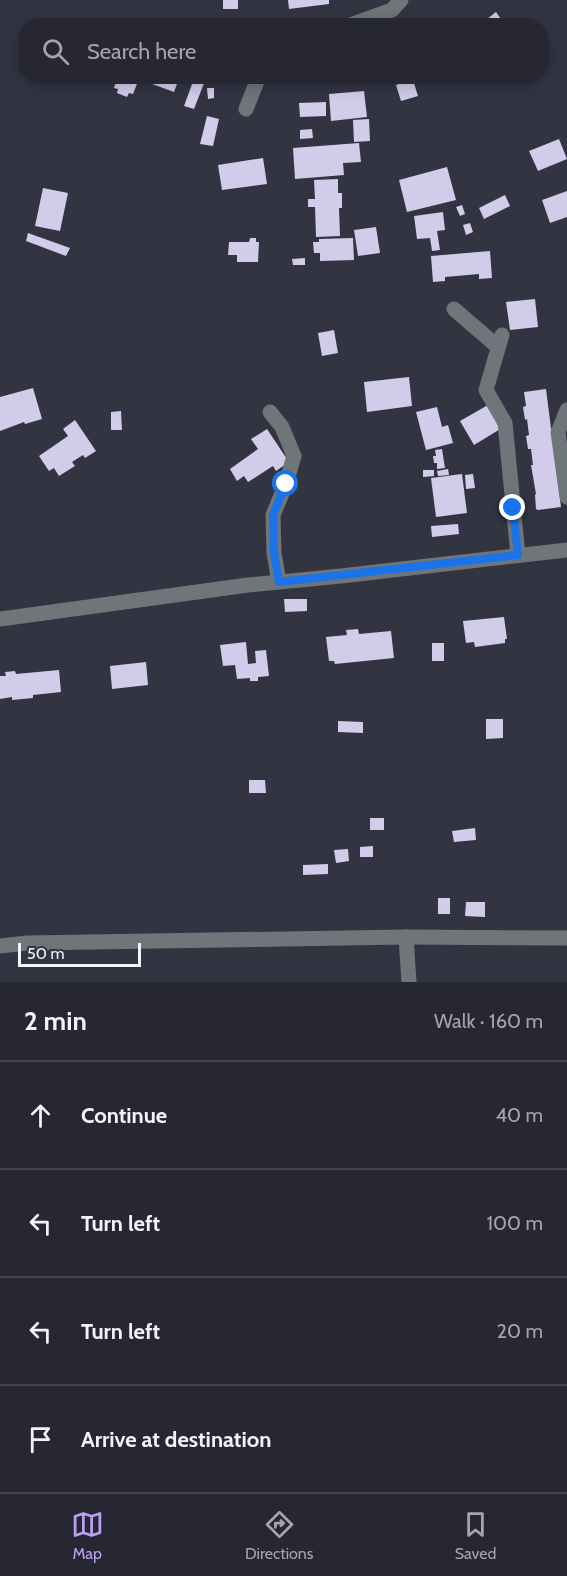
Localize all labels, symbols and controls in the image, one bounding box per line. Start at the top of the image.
search box [18,18,549,84]
icon: search [39,35,72,68]
text: Search here [87,38,196,65]
route start [272,470,298,496]
route end [499,494,525,520]
scale bar [18,940,141,968]
text: 50 m [27,944,64,963]
text: 2 min [24,1005,87,1037]
text: Walk · 160 m [434,1009,543,1033]
icon: ahead [24,1099,57,1132]
text: Continue [81,1102,167,1129]
text: 40 m [495,1103,543,1127]
icon: left [24,1207,57,1240]
text: Turn left [81,1210,160,1237]
text: 100 m [487,1211,543,1235]
icon: left [24,1315,57,1348]
text: Turn left [81,1318,160,1345]
text: 20 m [497,1319,543,1343]
icon: arrive [24,1423,57,1456]
text: Arrive at destination [81,1426,271,1453]
tab: Map [71,1508,104,1563]
tab: Directions [245,1508,313,1563]
tab: Saved [455,1508,496,1563]

